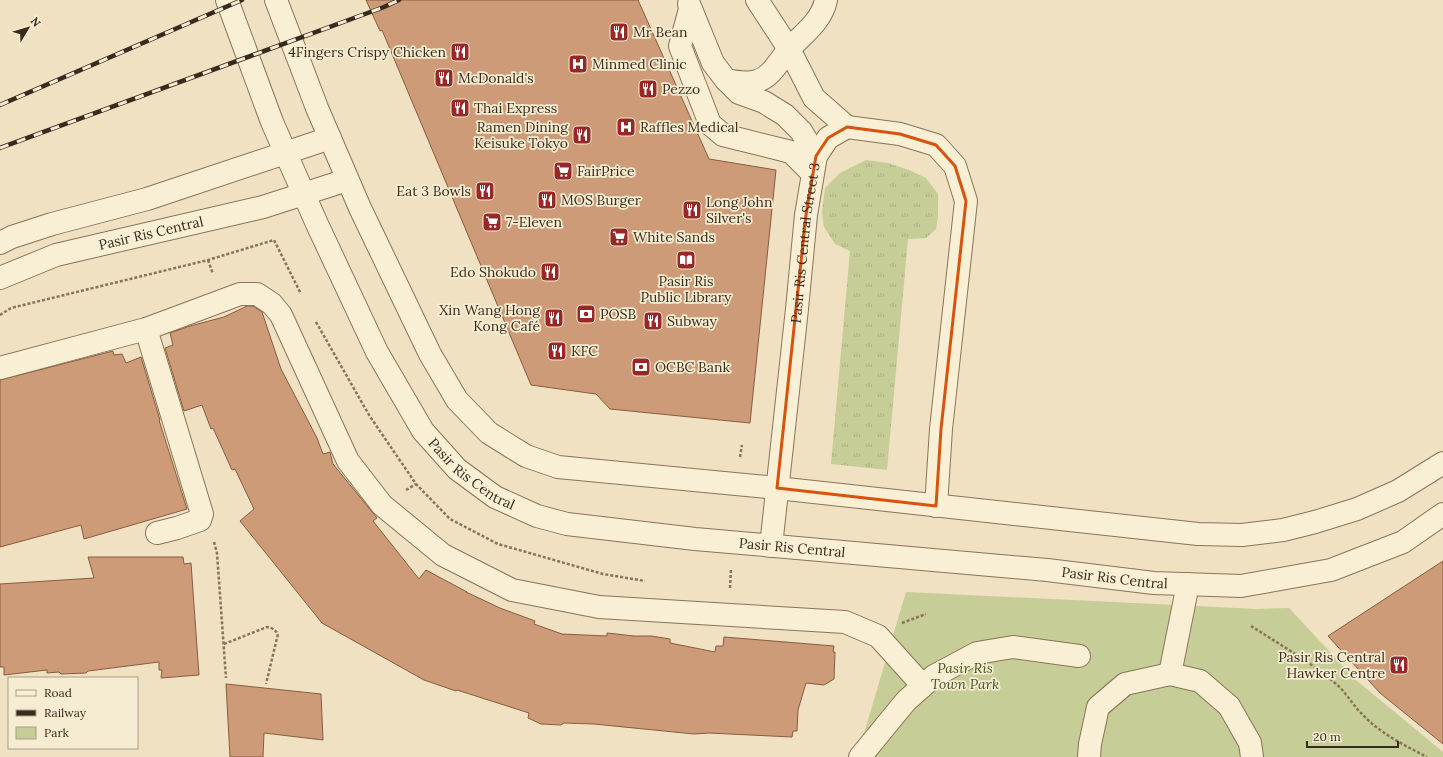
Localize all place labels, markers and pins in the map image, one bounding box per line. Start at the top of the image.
restaurant icon: Mr Bean [608,21,630,43]
place label: Mr Bean [633,23,688,41]
restaurant icon: 4Fingers Crispy Chicken [449,41,471,63]
place label: 4Fingers Crispy Chicken [288,43,446,61]
hospital icon: Minmed Clinic [567,53,589,75]
place label: Minmed Clinic [592,55,687,73]
restaurant icon: McDonald's [433,67,455,89]
place label: McDonald's [458,69,534,87]
restaurant icon: Pezzo [637,78,659,100]
place label: Pezzo [662,80,700,98]
restaurant icon: Thai Express [449,97,471,119]
place label: Thai Express [474,99,557,117]
hospital icon: Raffles Medical [615,116,637,138]
place label: Ramen Dining Keisuke Tokyo [474,118,568,152]
place label: Raffles Medical [640,118,739,136]
restaurant icon: Ramen Dining Keisuke Tokyo [571,124,593,146]
supermarket icon: FairPrice [552,160,574,182]
place label: FairPrice [577,162,635,180]
restaurant icon: Eat 3 Bowls [474,180,496,202]
place label: Eat 3 Bowls [396,182,471,200]
restaurant icon: MOS Burger [536,189,558,211]
place label: MOS Burger [561,191,641,209]
place label: Long John Silver's [706,193,773,227]
restaurant icon: Long John Silver's [681,199,703,221]
supermarket icon: 7-Eleven [481,211,503,233]
place label: 7-Eleven [506,213,562,231]
supermarket icon: White Sands [608,226,630,248]
place label: White Sands [633,228,715,246]
library icon: Pasir Ris Public Library [675,249,697,271]
restaurant icon: Edo Shokudo [539,261,561,283]
place label: Edo Shokudo [450,263,536,281]
place label: Pasir Ris Public Library [641,272,732,306]
place label: Xin Wang Hong Kong Café [439,301,540,335]
bank icon: POSB [575,303,597,325]
place label: POSB [600,305,637,323]
restaurant icon: Xin Wang Hong Kong Café [543,307,565,329]
restaurant icon: Subway [642,310,664,332]
place label: Subway [667,312,717,330]
restaurant icon: KFC [546,340,568,362]
place label: KFC [571,342,598,360]
bank icon: OCBC Bank [630,356,652,378]
place label: OCBC Bank [655,358,731,376]
place label: Pasir Ris Central Hawker Centre [1278,648,1385,682]
restaurant icon: Pasir Ris Central Hawker Centre [1388,654,1410,676]

